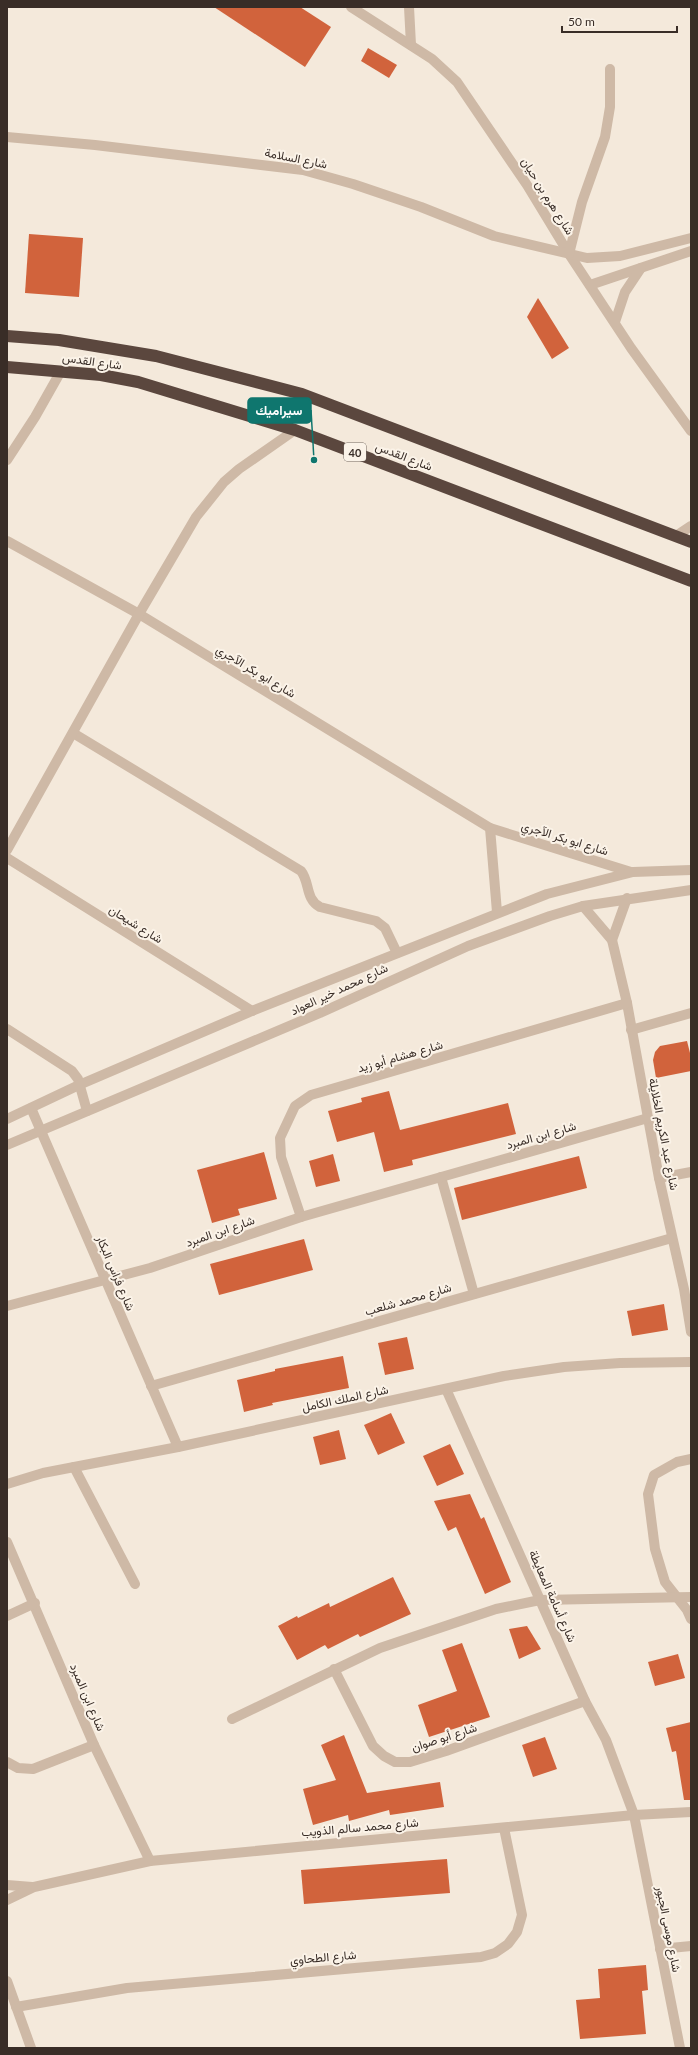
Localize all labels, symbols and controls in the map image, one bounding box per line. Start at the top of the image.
scale bar [562,8,677,34]
text: 50 m [568,14,595,29]
street label: شارع السلامة [263,145,329,173]
street label: شارع هرم بن حيان [517,155,578,239]
street label: شارع القدس [61,349,123,375]
callout: سيراميك [248,398,311,423]
text: سيراميك [256,402,302,419]
street label: شارع القدس [373,438,435,476]
road number: 40 [344,443,366,461]
street label: شارع ابو بكر الآجري [212,641,298,703]
street label: شارع ابو بكر الآجري [519,818,610,861]
street label: شارع شيحان [105,902,166,948]
street label: شارع محمد خير العواد [288,960,391,1020]
street label: شارع هشام أبو زيد [356,1037,445,1077]
street label: شارع عبد الكريم الخلايلة [644,1077,682,1192]
street label: شارع ابن المبرد [504,1118,578,1154]
street label: شارع ابن المبرد [184,1212,257,1252]
street label: شارع فراس البكار [91,1232,139,1314]
street label: شارع محمد شلعب [363,1279,454,1320]
street label: شارع الملك الكامل [300,1382,390,1416]
street label: شارع أسامة المعايطة [524,1548,580,1645]
street label: شارع ابن المبرد [65,1661,109,1734]
street label: شارع أبو صوان [409,1719,479,1757]
street label: شارع محمد سالم الذويب [301,1814,419,1842]
street label: شارع موسى الجبور [651,1884,685,1974]
street label: شارع الطحاوي [289,1947,357,1970]

